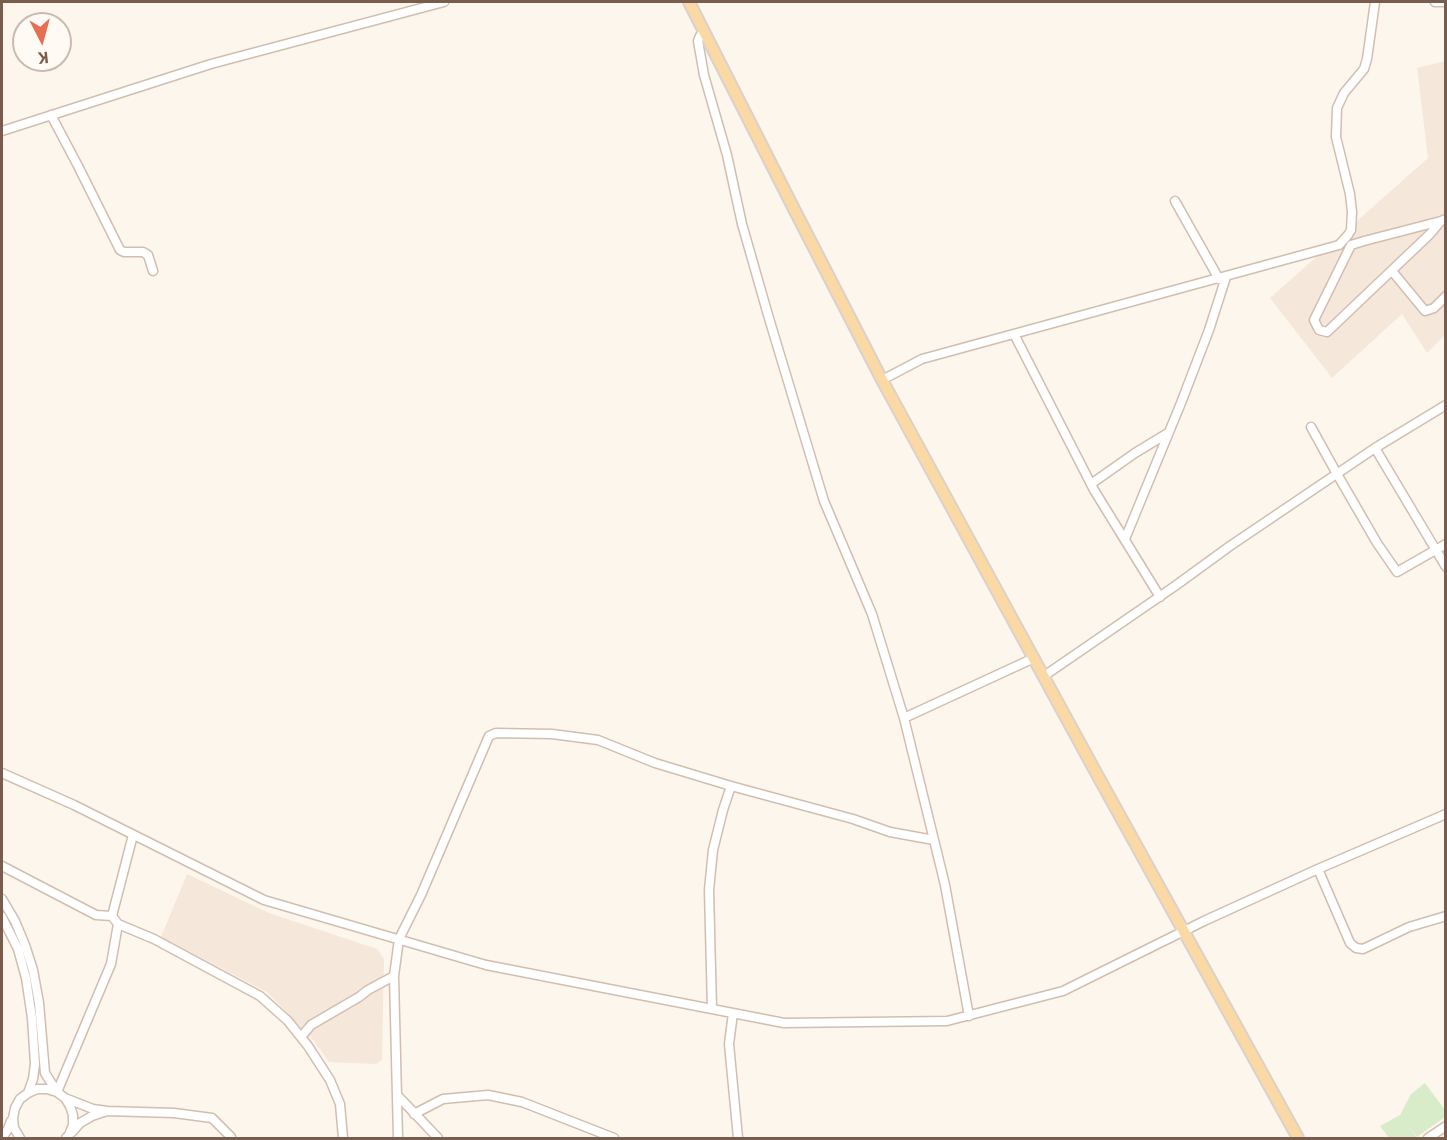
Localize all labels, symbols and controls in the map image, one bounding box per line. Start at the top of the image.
north arrow [12,12,72,72]
text: K [37,46,50,69]

